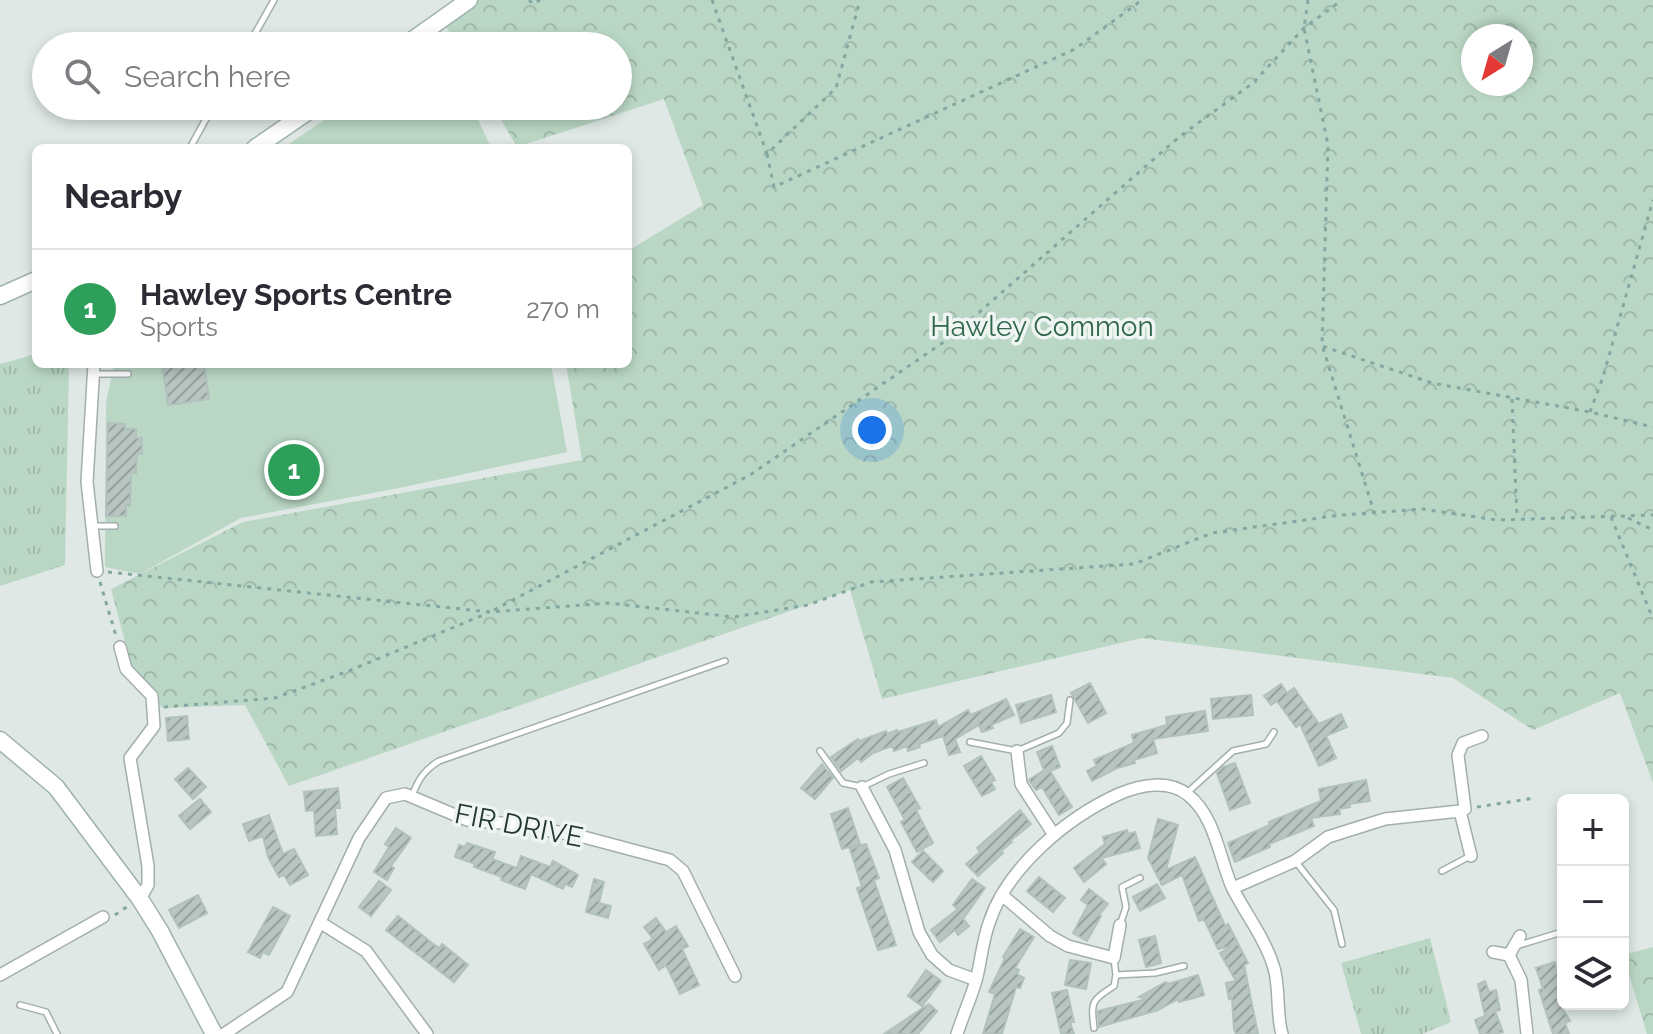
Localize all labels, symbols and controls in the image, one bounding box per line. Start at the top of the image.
north arrow [1461,24,1533,96]
search box [32,32,632,120]
icon: search [60,54,104,98]
text: Search here [124,59,291,94]
text: Nearby [64,176,182,216]
text: Hawley Sports Centre [140,277,452,312]
text: 1 [84,294,96,324]
text: 270 m [526,294,600,324]
park label: Hawley Common [930,310,1154,343]
text: Sports [140,312,218,342]
your location [852,410,892,450]
pin: 1 [268,440,320,500]
map controls [1557,794,1629,1010]
button: + [1557,794,1629,866]
street label: FIR DRIVE [452,797,586,854]
button: − [1557,866,1629,938]
button: layers [1557,938,1629,1010]

